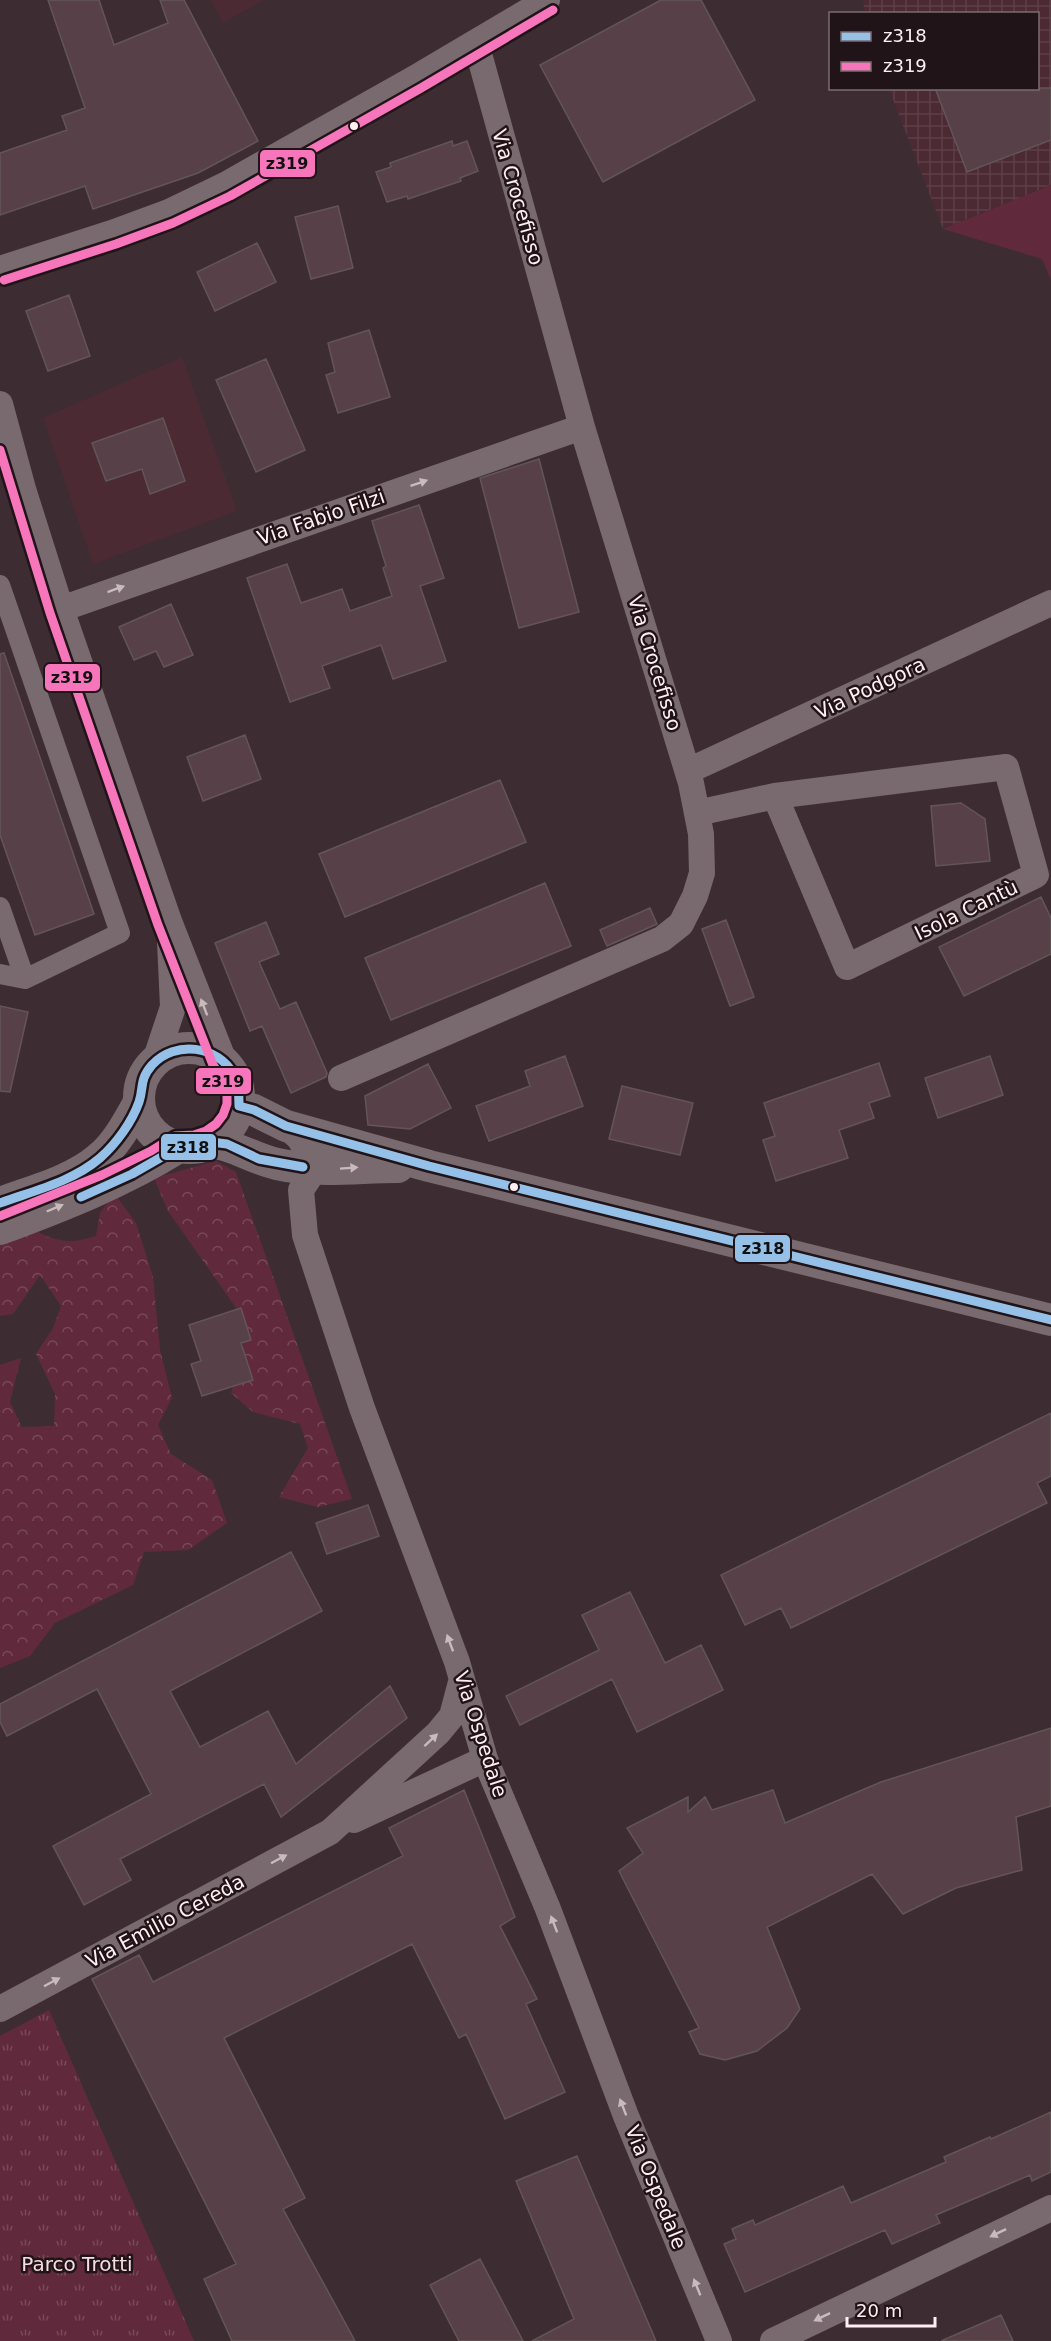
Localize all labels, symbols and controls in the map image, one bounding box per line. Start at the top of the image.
legend [829,12,1039,90]
text: z318 [883,25,927,46]
text: z319 [883,55,927,76]
unlabelled marker [348,120,360,132]
street label: Via Crocefisso [487,126,549,268]
line badge: z319 [259,149,316,178]
text: z319 [266,154,308,173]
one-way arrow [410,477,428,487]
street label: Via Fabio Filzi [254,484,388,550]
one-way arrow [107,584,125,594]
street label: Via Crocefisso [623,592,687,734]
street label: Via Podgora [811,652,929,724]
line badge: z319 [44,663,101,692]
text: z319 [51,668,93,687]
street label: Isola Cantù [910,875,1022,945]
one-way arrow [199,997,209,1015]
line badge: z319 [195,1067,252,1095]
text: z319 [202,1072,244,1091]
line badge: z318 [160,1133,217,1161]
text: z318 [167,1138,209,1157]
one-way arrow [340,1163,359,1173]
unlabelled marker [508,1181,520,1193]
one-way arrow [46,1203,64,1213]
line badge: z318 [734,1234,791,1263]
text: z318 [742,1239,784,1258]
one-way arrow [444,1634,454,1652]
street label: Via Ospedale [449,1668,513,1800]
one-way arrow [424,1733,438,1747]
one-way arrow [271,1854,288,1864]
street label: Via Emilio Cereda [82,1869,248,1973]
one-way arrow [548,1915,558,1933]
one-way arrow [43,1977,60,1987]
one-way arrow [617,2097,627,2115]
street label: Via Ospedale [620,2122,692,2252]
one-way arrow [990,2229,1007,2238]
park label: Parco Trotti [21,2252,133,2276]
one-way arrow [692,2278,701,2296]
scale bar [847,2290,936,2328]
text: 20 m [856,2300,902,2321]
one-way arrow [814,2313,831,2322]

